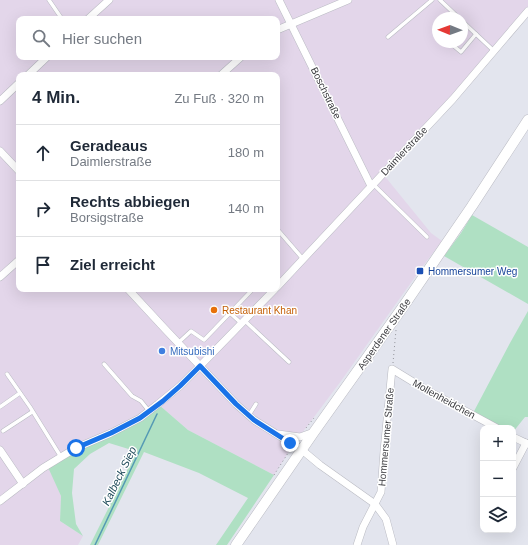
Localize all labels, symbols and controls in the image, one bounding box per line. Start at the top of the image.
north arrow [432,12,468,48]
search box [16,16,280,60]
icon: search [30,27,52,49]
text: Hier suchen [62,30,142,47]
street label: Boschstraße [309,65,343,121]
text: 4 Min. [32,88,80,107]
text: Zu Fuß · 320 m [174,91,264,106]
street label: Daimlerstraße [379,124,430,178]
text: Geradeaus [70,137,148,154]
icon: ahead [32,142,54,164]
text: 180 m [228,145,264,160]
text: Daimlerstraße [70,154,152,169]
text: Rechts abbiegen [70,193,190,210]
icon: right [32,198,54,220]
text: 140 m [228,201,264,216]
text: Borsigstraße [70,210,144,225]
icon: arrive [32,254,54,276]
text: Ziel erreicht [70,256,155,273]
marker: Hommersumer Weg [415,266,425,276]
place label: Hommersumer Weg [428,266,517,277]
street label: Asperdener Straße [355,296,413,372]
marker: Restaurant Khan [209,305,219,315]
place label: Restaurant Khan [222,305,297,316]
marker: Mitsubishi [157,346,167,356]
place label: Mitsubishi [170,346,214,357]
street label: Mollenheidchen [411,377,477,421]
street label: Hommersumer Straße [376,387,396,487]
map controls [480,425,516,533]
button: + [480,425,516,461]
route end [281,434,299,452]
route start [67,439,85,457]
water label: Kalbeck Siep [100,445,138,507]
button: − [480,461,516,497]
button: layers [480,497,516,533]

